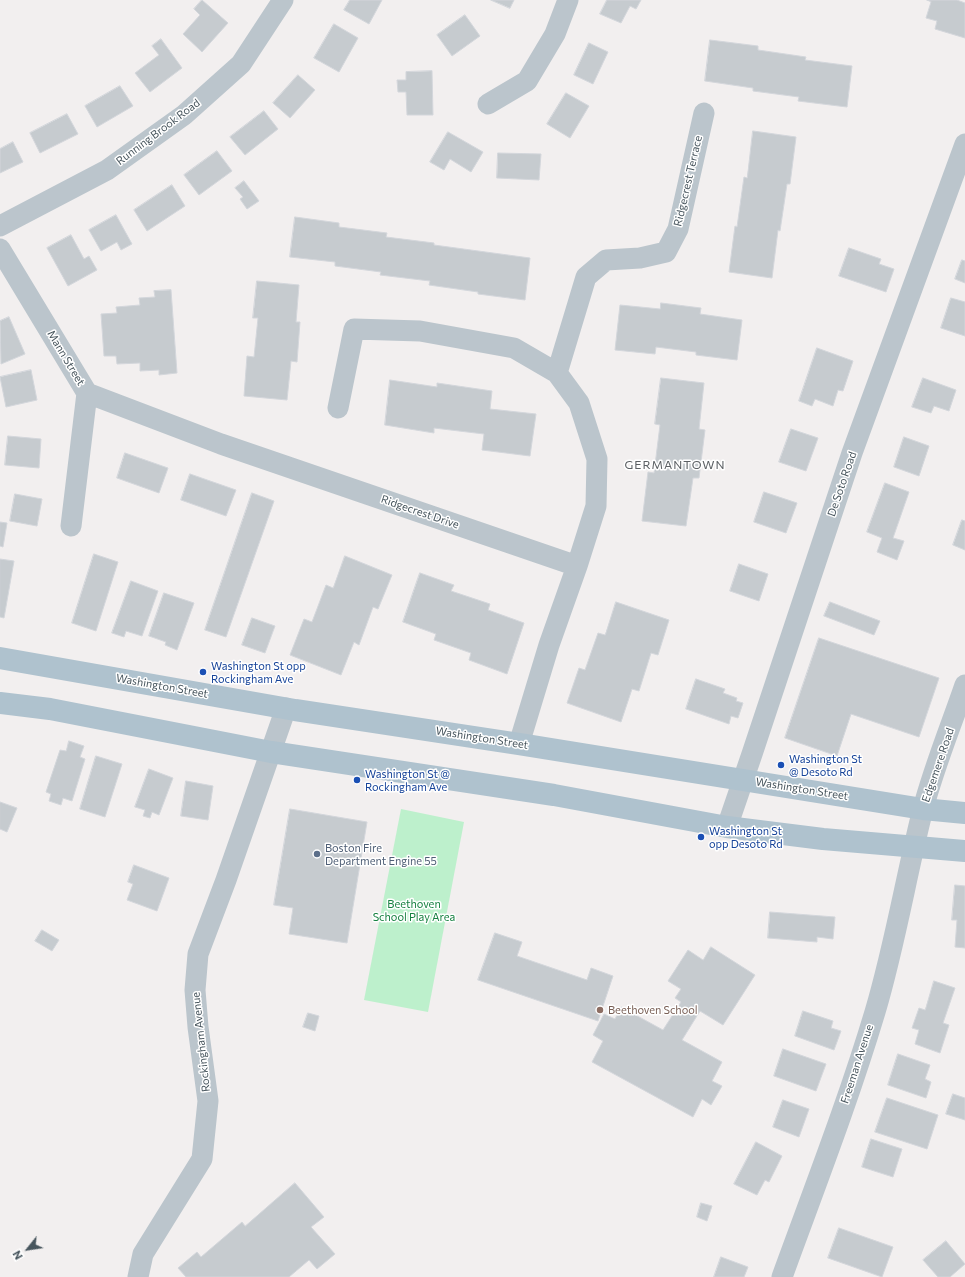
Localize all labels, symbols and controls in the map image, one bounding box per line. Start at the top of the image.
street label: Running Brook Road [114,96,202,168]
street label: Ridgecrest Terrace [671,134,705,228]
street label: Mann Street [44,328,88,388]
street label: De Soto Road [825,450,859,518]
district label: GERMANTOWN [625,458,725,472]
street label: Ridgecrest Drive [379,492,461,532]
place label: Washington St opp Rockingham Ave [211,659,306,685]
marker: Washington St opp Rockingham Ave [198,667,208,677]
street label: Washington Street [115,671,209,701]
street label: Washington Street [435,724,529,752]
street label: Edgemere Road [919,726,957,804]
place label: Washington St @ Desoto Rd [789,752,862,778]
marker: Washington St @ Desoto Rd [776,760,786,770]
place label: Washington St @ Rockingham Ave [365,767,450,793]
marker: Washington St @ Rockingham Ave [352,775,362,785]
street label: Washington Street [755,775,849,803]
place label: Washington St opp Desoto Rd [709,824,783,850]
marker: Washington St opp Desoto Rd [696,832,706,842]
place label: Boston Fire Department Engine 55 [325,841,437,867]
marker: Boston Fire Department Engine 55 [312,849,322,859]
park label: Beethoven School Play Area [373,897,455,923]
street label: Rockingham Avenue [189,991,213,1093]
place label: Beethoven School [608,1003,698,1017]
marker: Beethoven School [595,1005,605,1015]
street label: Freeman Avenue [838,1023,876,1105]
north arrow [8,1229,48,1269]
text: N [9,1248,25,1262]

